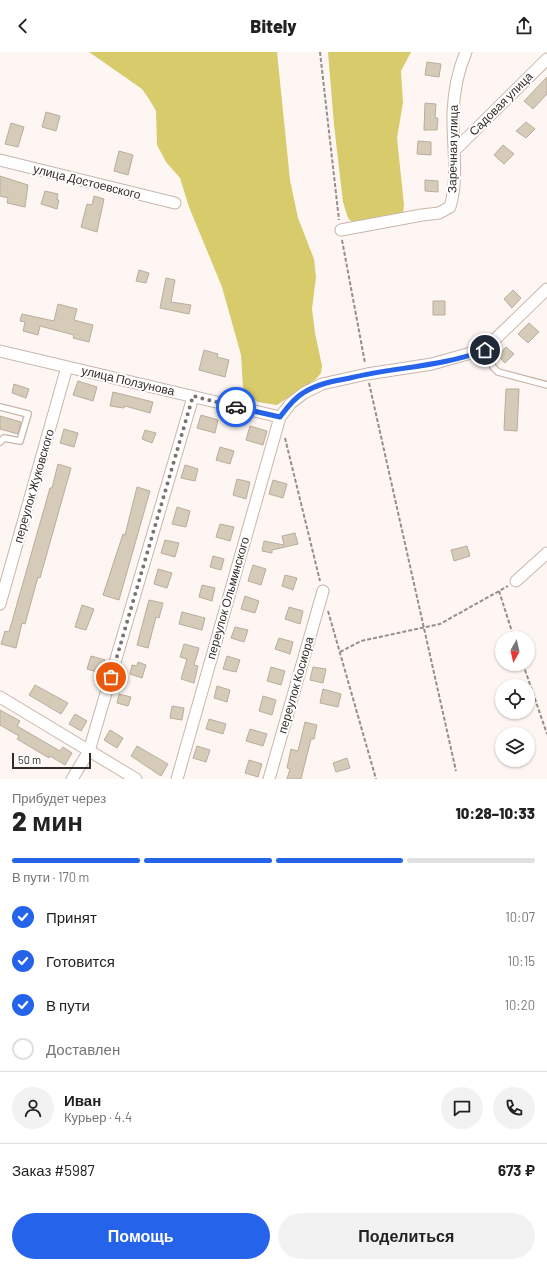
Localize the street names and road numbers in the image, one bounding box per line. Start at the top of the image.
street label: Садовая улица [466,68,536,139]
street label: Заречная улица [444,104,461,193]
street label: улица Достоевского [32,161,143,202]
street label: улица Ползунова [80,363,176,399]
street label: переулок Жуковского [10,427,57,544]
street label: переулок Ольминского [203,535,252,661]
street label: переулок Косиора [275,634,317,735]

